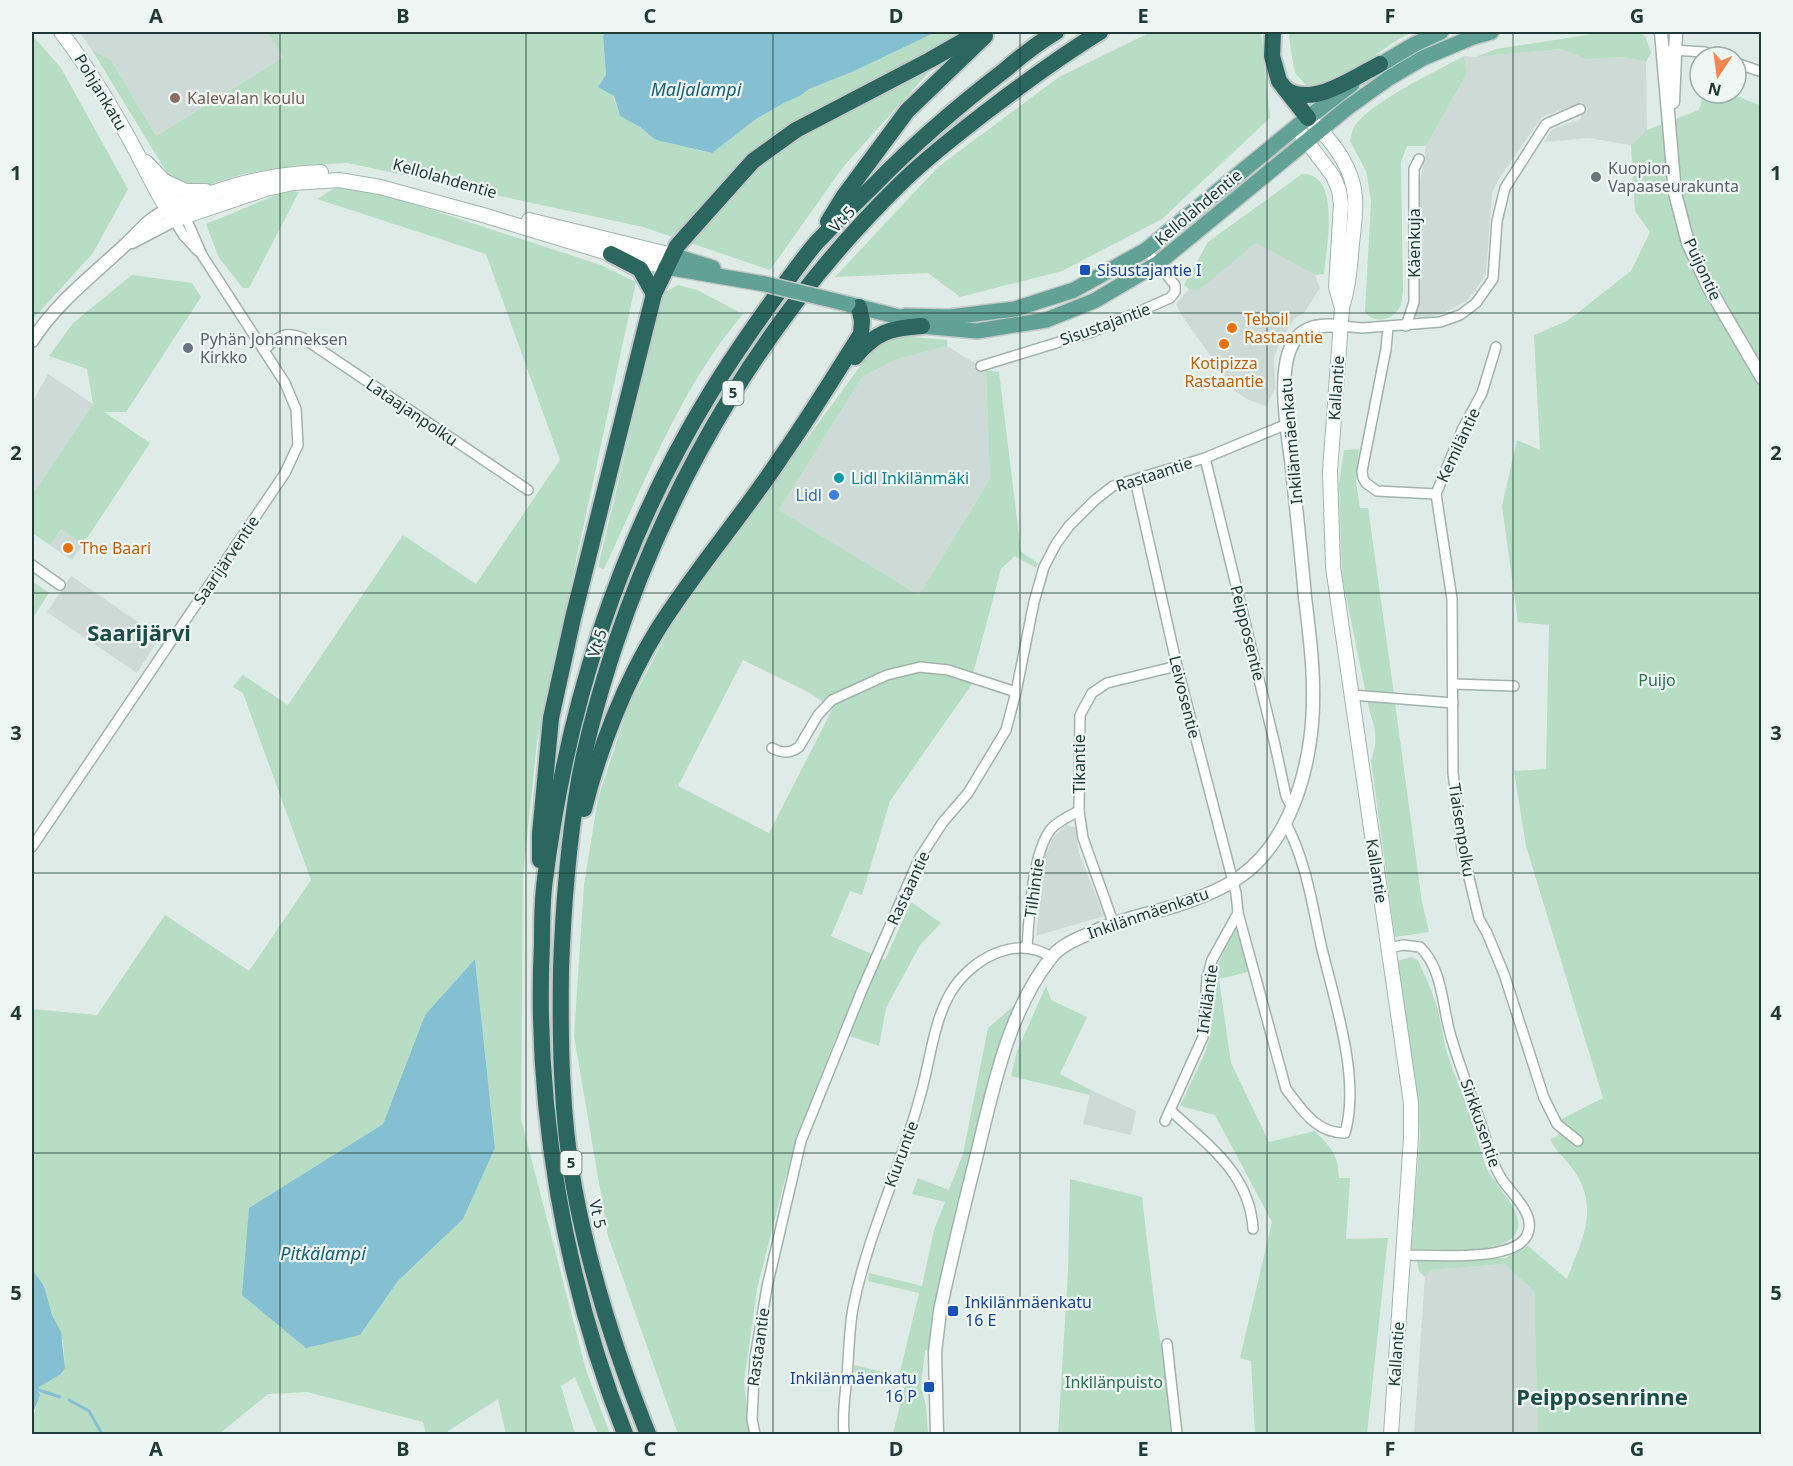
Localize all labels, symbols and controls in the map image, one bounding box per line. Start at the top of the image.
text: A [149,2,163,29]
text: B [396,2,410,29]
text: C [644,2,657,29]
text: D [889,2,903,29]
text: E [1137,2,1149,29]
text: F [1385,2,1395,29]
text: G [1630,2,1644,29]
north arrow [1688,45,1748,105]
street label: Pohjankatu [70,50,132,134]
water label: Maljalampi [651,77,742,101]
text: N [1706,77,1723,102]
place label: Kalevalan koulu [187,87,305,109]
marker: Kalevalan koulu [168,91,182,105]
street label: Kellolahdentie [390,153,500,203]
place label: Kuopion Vapaaseurakunta [1608,157,1739,197]
text: 1 [10,159,22,186]
text: 1 [1770,159,1782,186]
street label: Kellolahdentie [1150,164,1246,250]
marker: Kuopion Vapaaseurakunta [1589,170,1603,184]
street label: Vt 5 [824,201,860,237]
street label: Käenkuja [1403,208,1425,278]
street label: Puijontie [1679,234,1727,304]
place label: Sisustajantie I [1097,259,1201,281]
marker: Sisustajantie I [1078,263,1092,277]
street label: Sisustajantie [1057,297,1153,351]
place label: Teboil Rastaantie [1244,308,1323,348]
marker: Teboil Rastaantie [1225,321,1239,335]
place label: Pyhän Johanneksen Kirkko [200,328,348,368]
marker: Kotipizza Rastaantie [1217,337,1231,351]
marker: Pyhän Johanneksen Kirkko [181,341,195,355]
place label: Kotipizza Rastaantie [1184,352,1264,392]
street label: Kallantie [1323,355,1349,421]
street label: Lataajanpolku [362,373,462,451]
street label: Inkilänmäenkatu [1275,377,1307,505]
road number: 5 [722,381,744,405]
street label: Kemiläntie [1431,404,1485,486]
text: 2 [10,439,22,466]
text: 2 [1770,439,1782,466]
street label: Rastaantie [1113,451,1195,497]
place label: Lidl Inkilänmäki [851,467,969,489]
marker: Lidl Inkilänmäki [832,471,846,485]
place label: Lidl [796,484,822,506]
marker: Lidl [827,488,841,502]
street label: Saarijärventie [188,511,264,609]
place label: The Baari [80,537,151,559]
marker: The Baari [61,541,75,555]
street label: Peipposentie [1226,583,1270,683]
district label: Saarijärvi [87,617,191,647]
street label: Vt 5 [582,626,612,660]
street label: Leivosentie [1164,653,1206,741]
park label: Puijo [1638,669,1676,691]
text: 3 [10,719,22,746]
text: 3 [1770,719,1782,746]
street label: Tikantie [1068,734,1090,794]
street label: Tiaisenpolku [1444,781,1480,879]
street label: Kallantie [1361,837,1393,905]
street label: Rastaantie [881,847,935,929]
street label: Tilhintie [1019,857,1049,919]
street label: Inkilänmäenkatu [1084,882,1212,944]
street label: Inkiläntie [1191,963,1223,1035]
text: 4 [10,999,22,1026]
text: 4 [1770,999,1782,1026]
street label: Sirkkusentie [1456,1076,1506,1170]
street label: Kiuruntie [879,1118,923,1190]
road number: 5 [560,1151,582,1175]
street label: Vt 5 [584,1198,612,1230]
water label: Pitkälampi [280,1241,366,1265]
text: 5 [10,1279,22,1306]
text: 5 [1770,1279,1782,1306]
place label: Inkilänmäenkatu 16 E [965,1291,1092,1331]
marker: Inkilänmäenkatu 16 E [946,1304,960,1318]
street label: Rastaantie [742,1306,774,1388]
street label: Kallantie [1383,1321,1409,1387]
place label: Inkilänmäenkatu 16 P [790,1367,917,1407]
park label: Inkilänpuisto [1065,1371,1163,1393]
marker: Inkilänmäenkatu 16 P [922,1380,936,1394]
district label: Peipposenrinne [1516,1381,1688,1411]
text: A [149,1435,163,1462]
text: B [396,1435,410,1462]
text: C [644,1435,657,1462]
text: D [889,1435,903,1462]
text: E [1137,1435,1149,1462]
text: F [1385,1435,1395,1462]
text: G [1630,1435,1644,1462]

